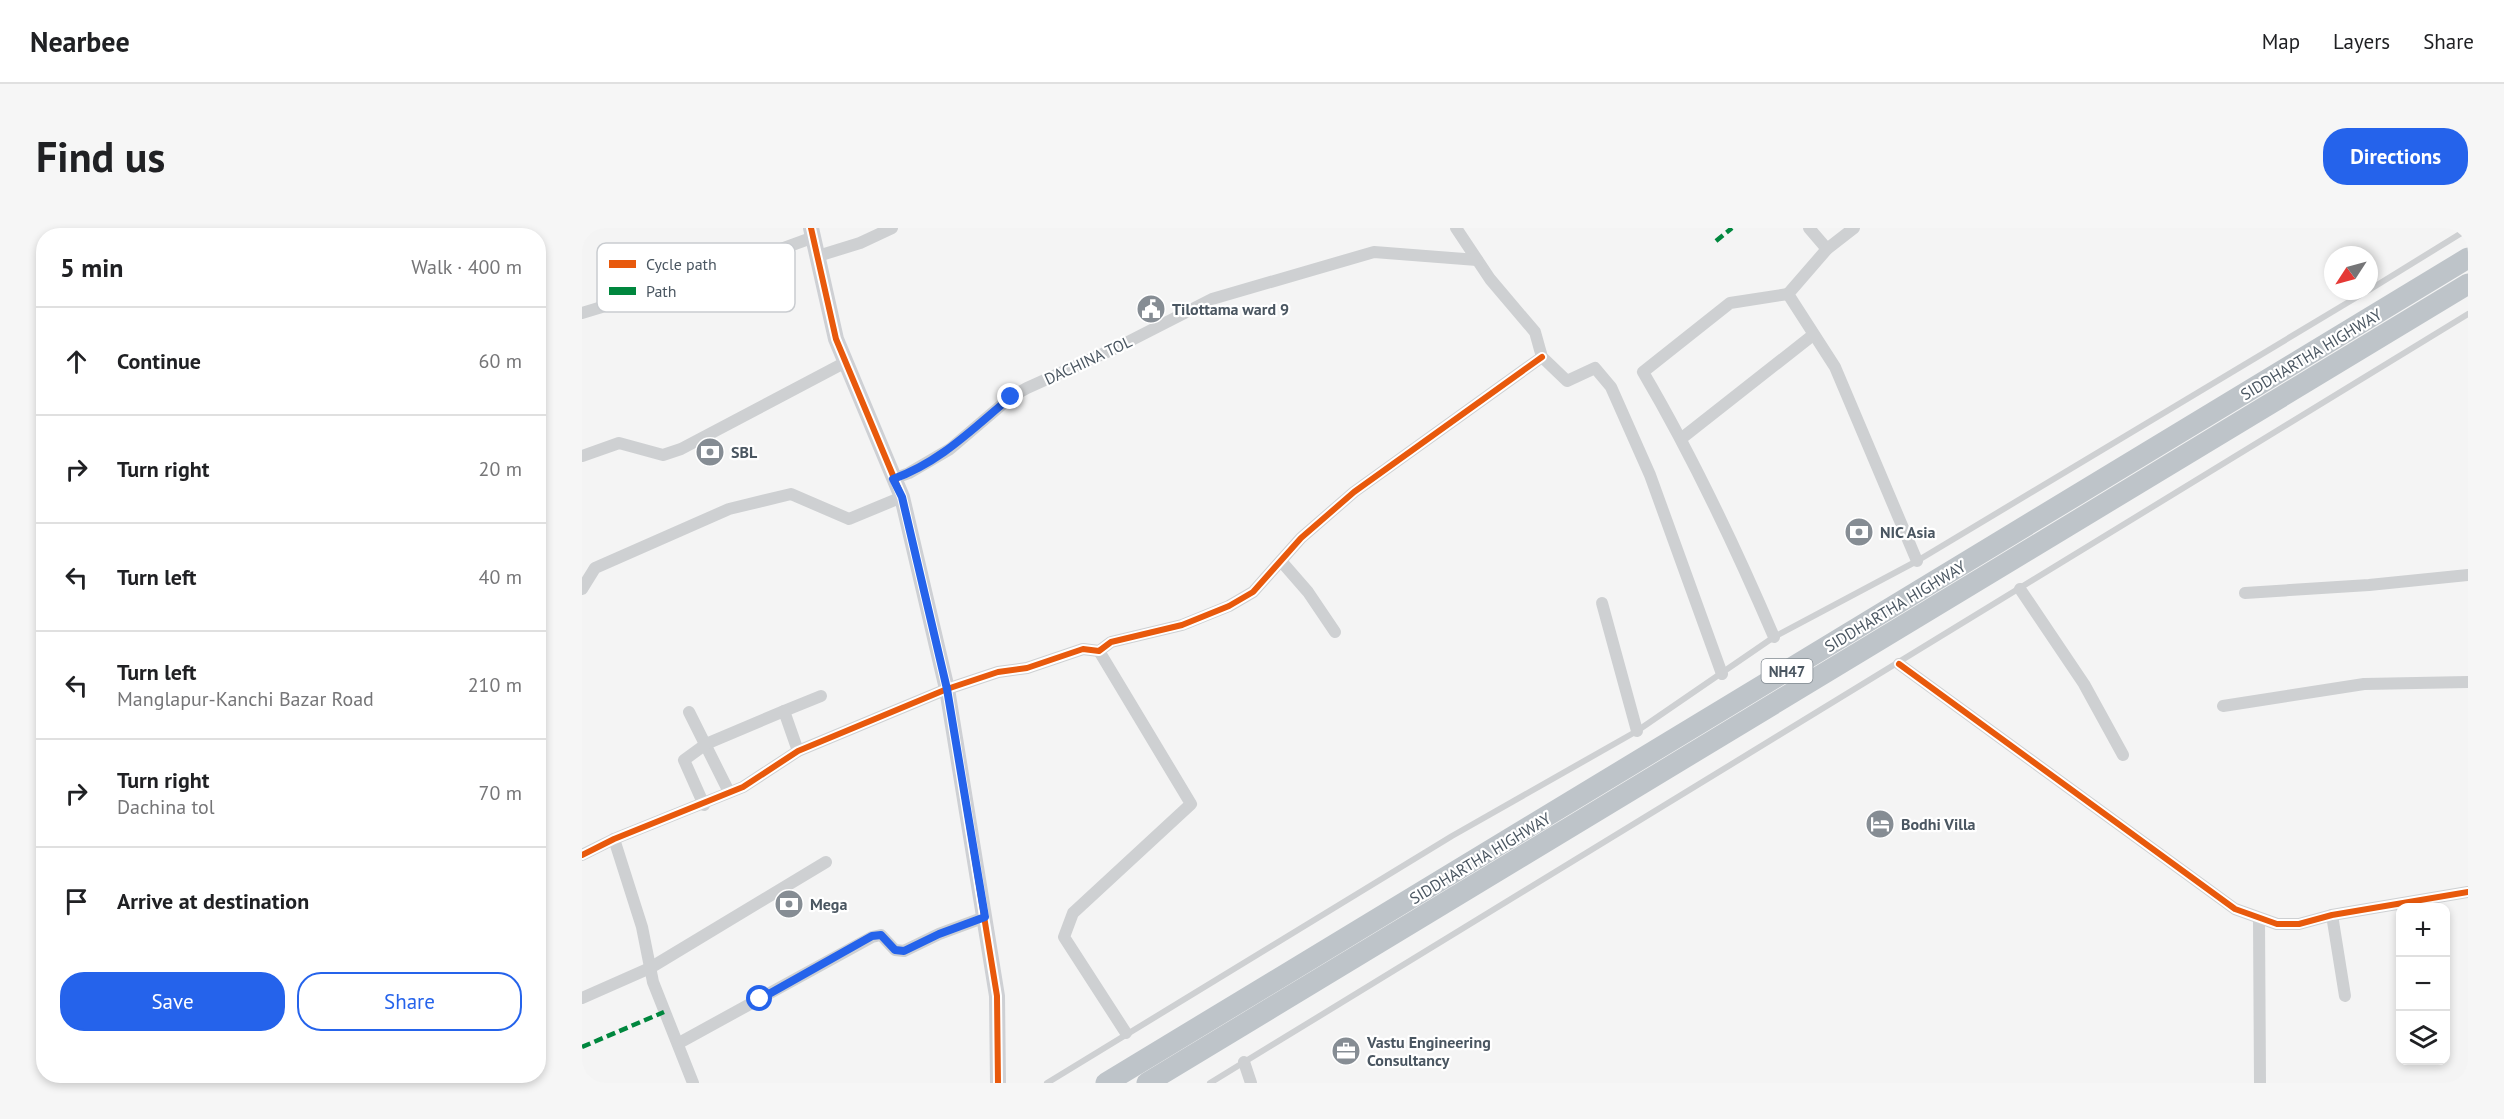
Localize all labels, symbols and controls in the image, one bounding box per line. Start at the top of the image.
text: Nearbee [30,23,130,60]
text: Map [2262,28,2300,55]
text: Layers [2333,28,2390,55]
text: Share [2423,28,2474,55]
button: Directions [2323,128,2468,185]
text: Find us [36,129,165,184]
legend [597,243,795,312]
north arrow [2324,246,2378,300]
text: 5 min [60,251,123,284]
text: Walk · 400 m [411,254,522,280]
text: Cycle path [646,254,717,274]
text: Path [646,281,677,301]
public building icon: Tilottama ward 9 [1135,293,1167,325]
place label: Tilottama ward 9 [1172,299,1289,319]
street label: SIDDHARTHA HIGHWAY [2237,304,2385,404]
street label: DACHINA TOL [1041,331,1135,389]
icon: ahead [60,345,93,378]
text: Continue [117,347,201,375]
text: 60 m [479,348,522,374]
route end [997,383,1023,409]
bank icon: SBL [694,436,726,468]
place label: SBL [731,442,758,462]
icon: right [60,453,93,486]
text: Turn right [117,455,209,483]
text: 20 m [479,456,522,482]
bank icon: NIC Asia [1843,516,1875,548]
place label: NIC Asia [1880,522,1936,542]
street label: SIDDHARTHA HIGHWAY [1821,556,1969,656]
icon: left [60,561,93,594]
text: Turn left [117,563,197,591]
text: 40 m [479,564,522,590]
text: Turn left [117,658,197,686]
road number: NH47 [1762,659,1812,683]
icon: left [60,669,93,702]
text: 210 m [468,672,522,698]
text: Manglapur-Kanchi Bazar Road [117,686,374,712]
text: Turn right [117,766,209,794]
icon: right [60,777,93,810]
text: 70 m [479,780,522,806]
text: Dachina tol [117,794,215,820]
street label: SIDDHARTHA HIGHWAY [1406,808,1554,908]
hotel icon: Bodhi Villa [1864,808,1896,840]
place label: Bodhi Villa [1901,814,1976,834]
icon: arrive [60,885,93,918]
text: Arrive at destination [117,887,309,915]
bank icon: Mega [773,888,805,920]
place label: Mega [810,894,847,914]
map controls [2396,903,2450,1065]
button: + [2396,903,2450,957]
button: − [2396,957,2450,1011]
button: Save [60,972,285,1031]
button: Share [297,972,522,1031]
route start [746,985,772,1011]
button: layers [2396,1011,2450,1065]
place label: Vastu Engineering Consultancy [1366,1032,1491,1070]
office icon: Vastu Engineering Consultancy [1330,1035,1362,1067]

